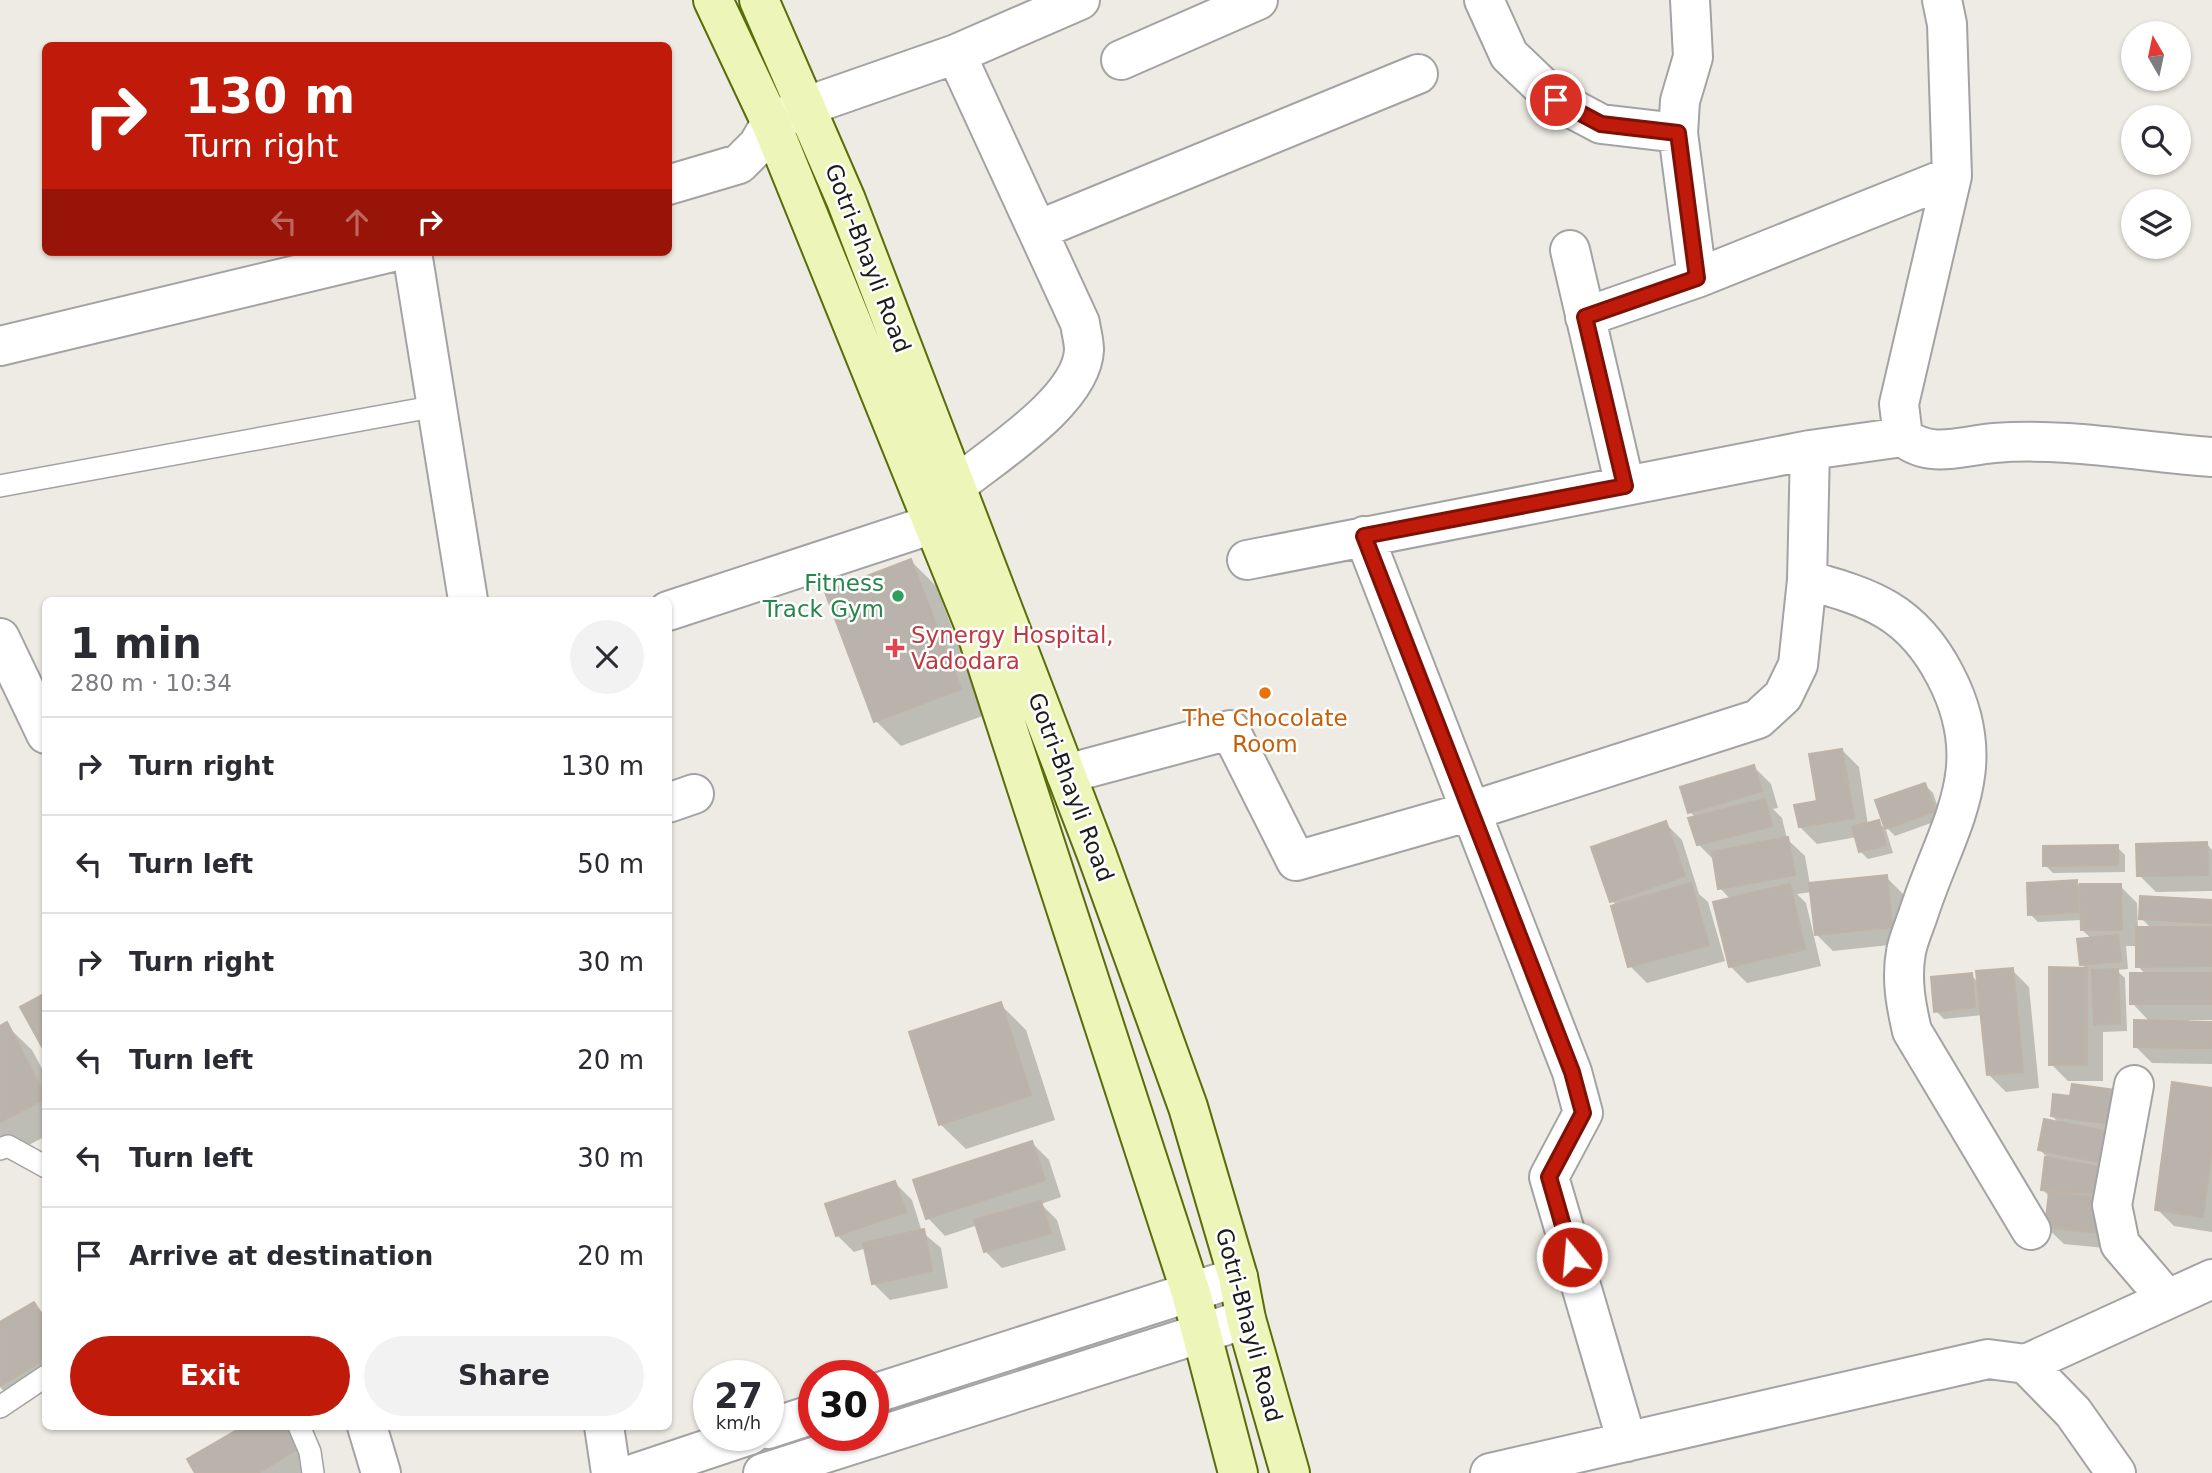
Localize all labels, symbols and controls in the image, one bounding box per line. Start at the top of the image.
north arrow [2121,21,2191,91]
map controls [2121,21,2191,259]
text: 130 m [185,68,355,125]
icon: right [70,70,161,161]
pin [1526,70,1586,130]
icon: arrive [1537,81,1575,119]
button: search [2121,105,2191,175]
text: Turn right [185,127,338,165]
street label: Gotri-Bhayli Road [820,160,916,356]
button: layers [2121,189,2191,259]
icon: left [265,203,303,241]
icon: ahead [338,203,376,241]
icon: right [411,203,449,241]
place label: Fitness Track Gym [762,570,884,622]
marker: Fitness Track Gym [890,588,906,604]
text: 1 min [70,619,202,668]
button: close [570,620,644,694]
place label: Synergy Hospital, Vadodara [911,622,1114,674]
marker: Synergy Hospital, Vadodara [885,638,905,658]
text: 280 m · 10:34 [70,670,232,696]
marker: The Chocolate Room [1257,685,1273,701]
street label: Gotri-Bhayli Road [1023,689,1119,885]
place label: The Chocolate Room [1181,705,1348,757]
icon: right [70,747,108,785]
text: Turn right [129,751,274,781]
text: 130 m [561,751,644,781]
icon: left [70,845,108,883]
text: Turn left [129,849,253,879]
text: 50 m [577,849,644,879]
icon: right [70,943,108,981]
text: Turn right [129,947,274,977]
text: 30 m [577,947,644,977]
icon: left [70,1041,108,1079]
text: Turn left [129,1045,253,1075]
text: 20 m [577,1045,644,1075]
icon: left [70,1139,108,1177]
text: Turn left [129,1143,253,1173]
text: 30 m [577,1143,644,1173]
position arrow [1535,1220,1609,1294]
street label: Gotri-Bhayli Road [1211,1225,1287,1425]
icon: arrive [70,1237,108,1275]
text: Arrive at destination [129,1241,433,1271]
text: 20 m [577,1241,644,1271]
button: Exit [70,1336,350,1416]
button: Share [364,1336,644,1416]
speed limit sign: 30 [798,1360,889,1451]
text: 27 [714,1376,763,1416]
text: km/h [716,1412,761,1433]

